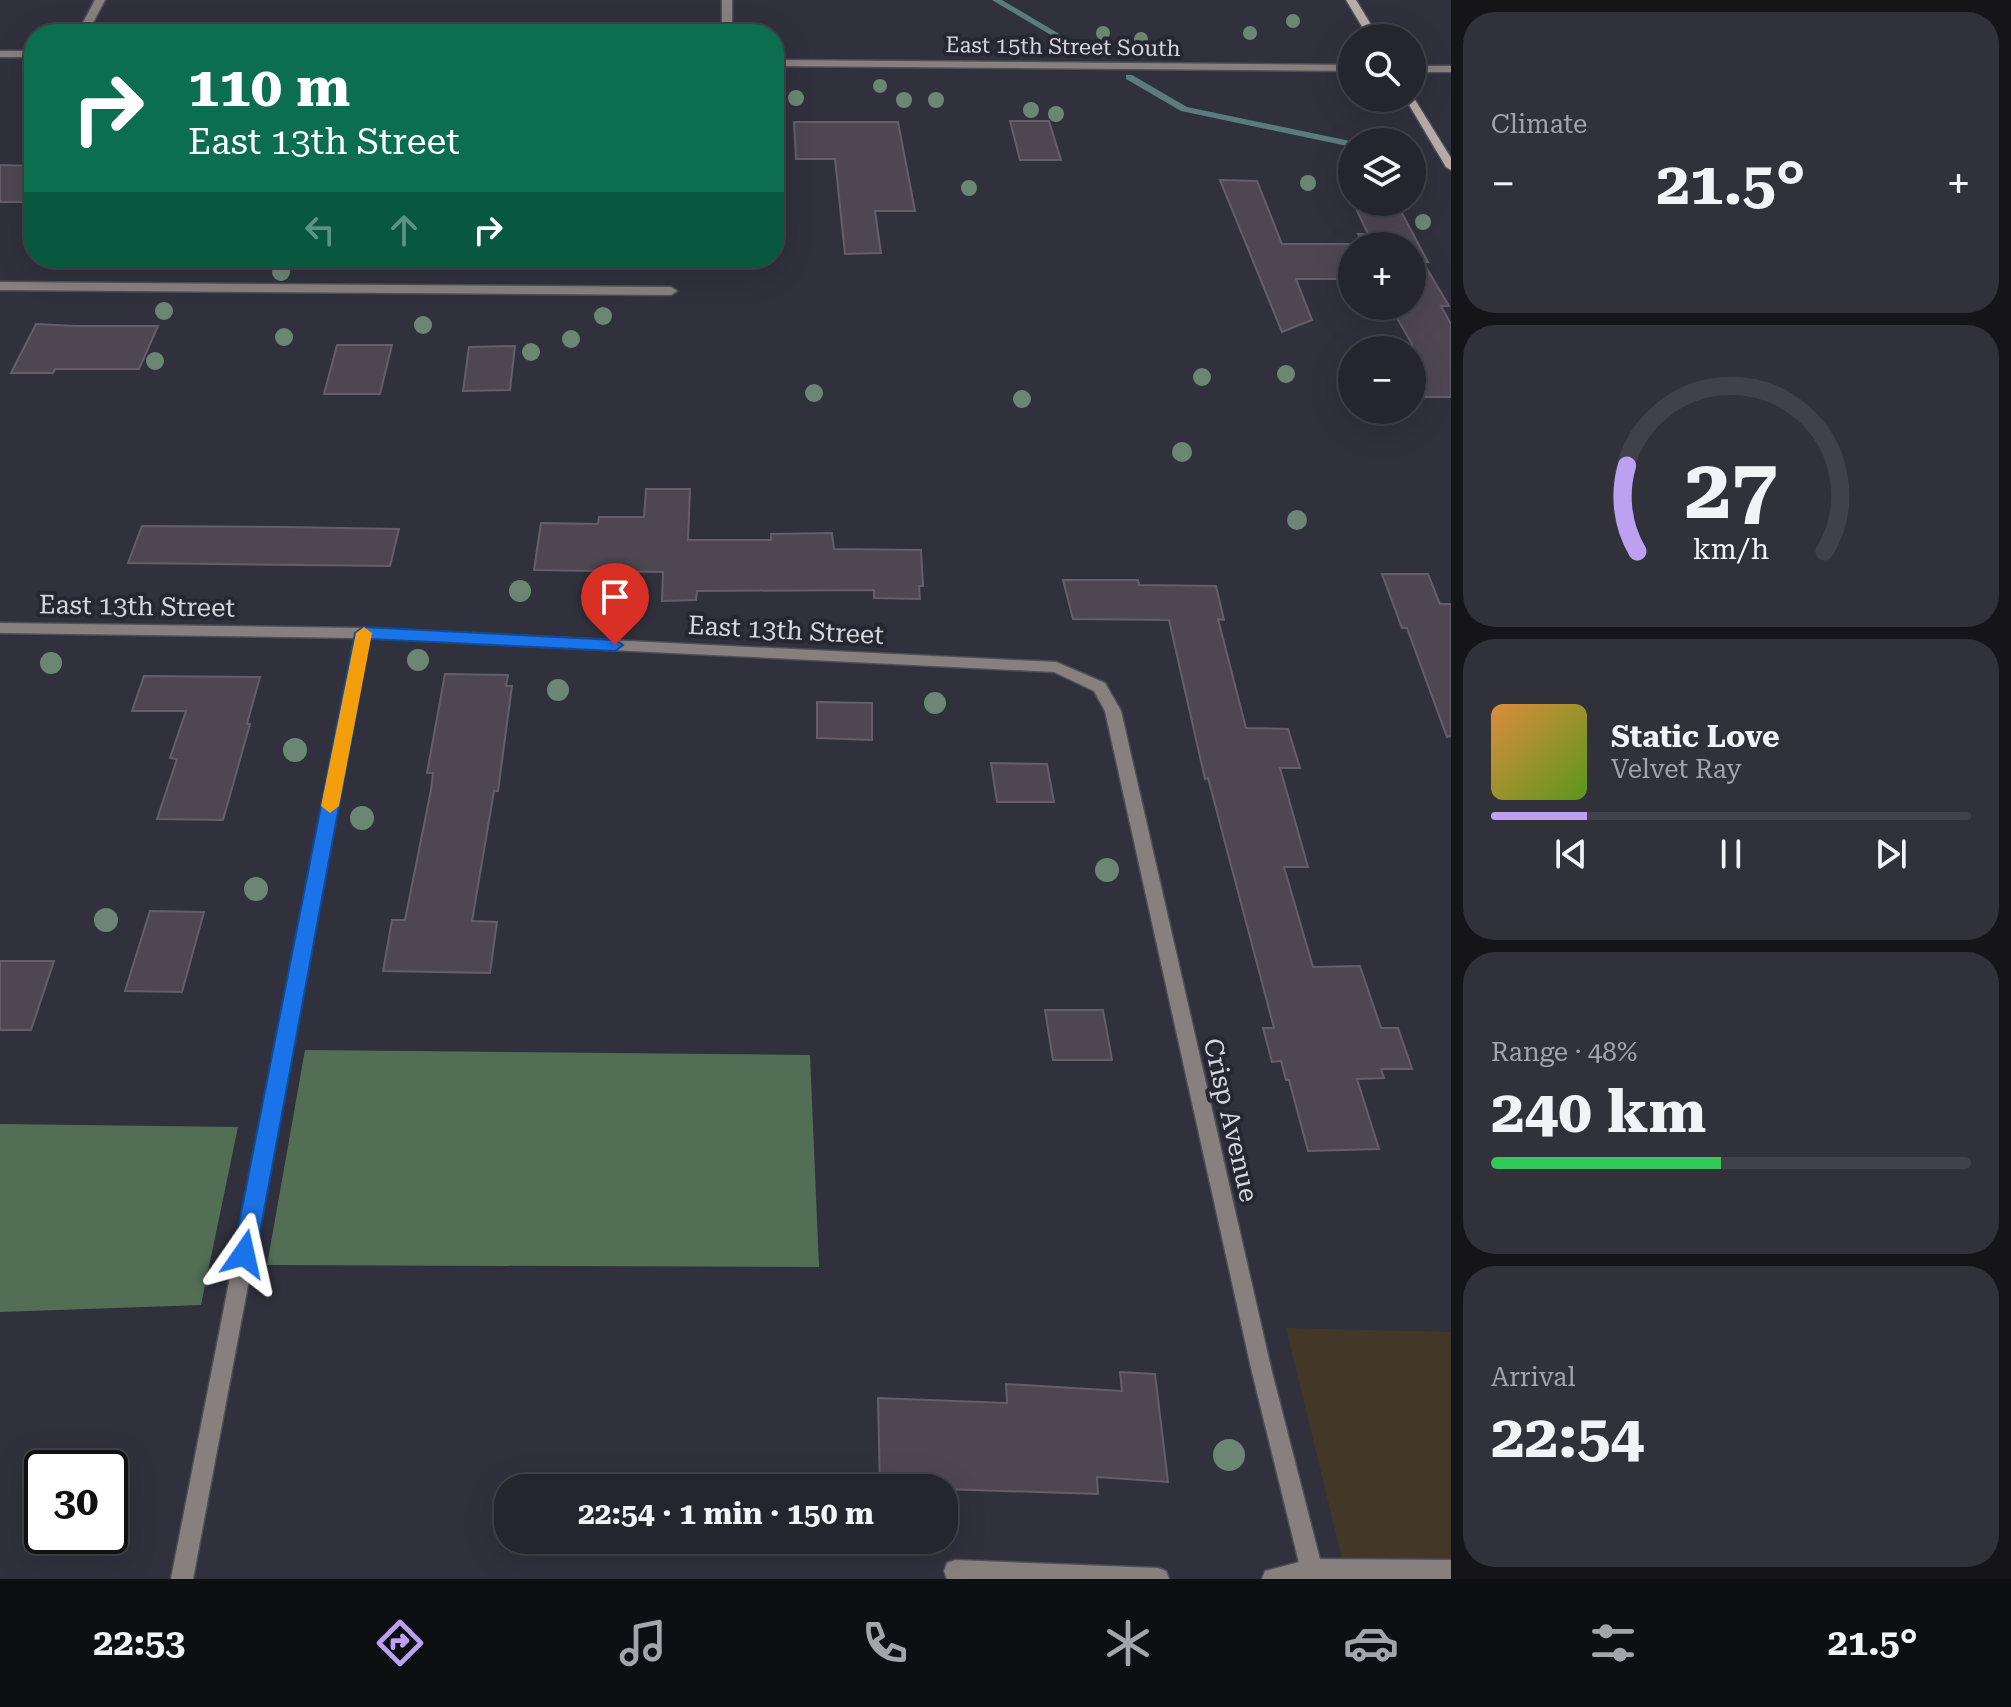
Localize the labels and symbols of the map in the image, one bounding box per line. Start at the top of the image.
street label: East 15th Street South [945,32,1181,61]
pin [581,563,649,645]
street label: East 13th Street [39,589,236,623]
street label: East 13th Street [687,610,885,650]
street label: Crisp Avenue [1198,1035,1264,1205]
position arrow [202,1212,286,1296]
speed limit sign: 30 [24,1450,128,1554]

